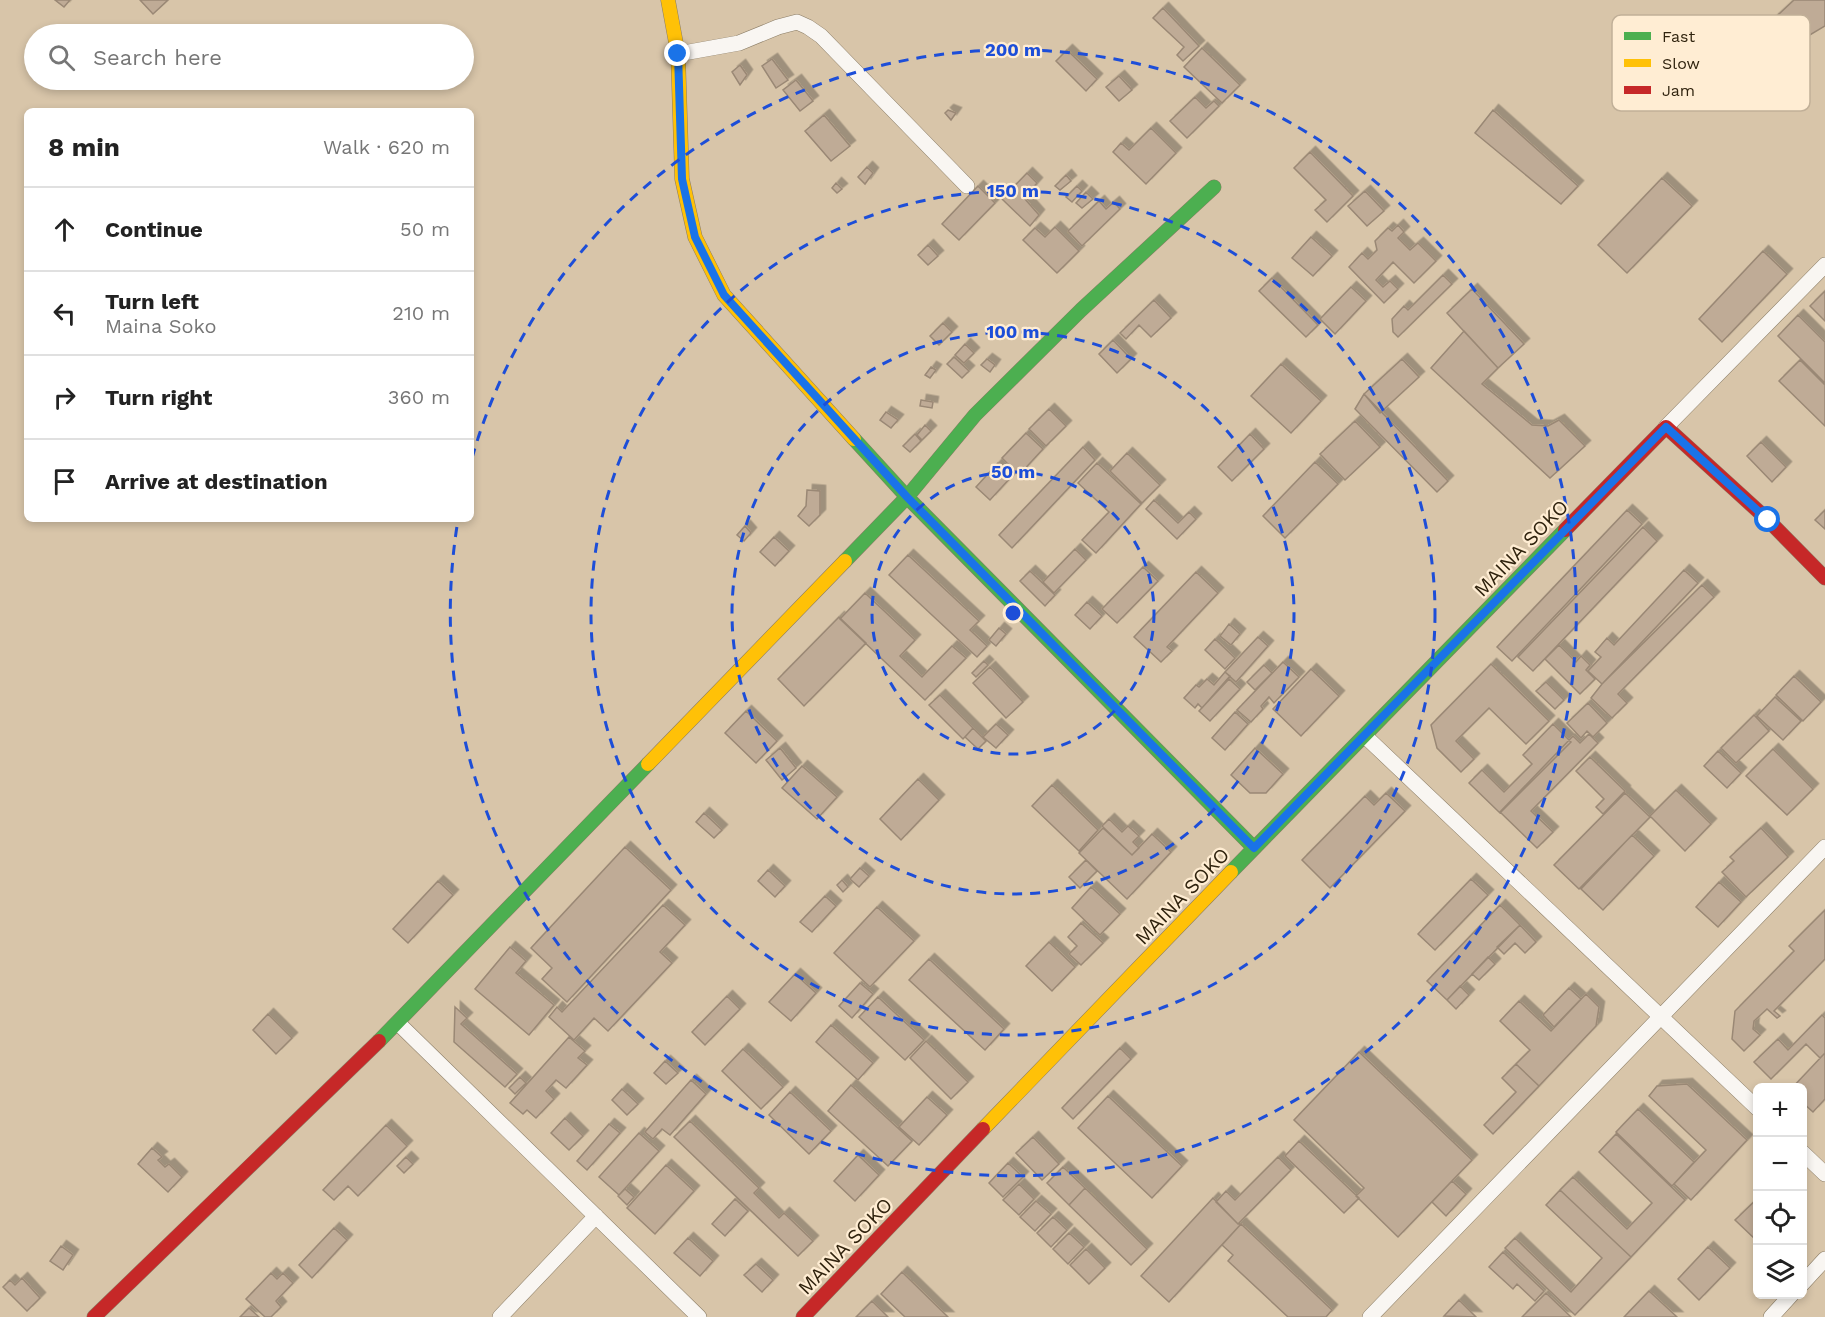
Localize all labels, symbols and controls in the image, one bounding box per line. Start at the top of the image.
legend [1612,15,1810,111]
search box [24,24,474,90]
text: Fast [1662,27,1695,46]
text: 200 m [985,39,1041,60]
route end [664,40,690,66]
icon: search [45,41,78,74]
text: Search here [93,45,222,70]
text: Slow [1662,54,1700,73]
text: Jam [1662,81,1695,100]
text: 8 min [48,132,120,162]
text: Walk · 620 m [323,135,450,159]
text: 150 m [987,180,1039,201]
icon: ahead [48,213,81,246]
text: Continue [105,217,203,242]
text: 50 m [400,217,450,241]
text: Turn left [105,289,199,314]
icon: left [48,297,81,330]
text: 210 m [392,301,450,325]
text: Maina Soko [105,314,216,338]
text: 100 m [986,321,1040,342]
icon: right [48,381,81,414]
text: Turn right [105,385,212,410]
text: 360 m [388,385,450,409]
text: 50 m [991,461,1035,482]
icon: arrive [48,465,81,498]
text: Arrive at destination [105,469,328,494]
street label: MAINA SOKO [1469,495,1573,601]
route start [1754,506,1780,532]
centre of rings [1003,603,1023,623]
street label: MAINA SOKO [1130,843,1234,949]
map controls [1753,1083,1807,1299]
button: + [1753,1083,1807,1137]
button: − [1753,1137,1807,1191]
button: locate [1753,1191,1807,1245]
street label: MAINA SOKO [793,1193,897,1299]
button: layers [1753,1245,1807,1299]

